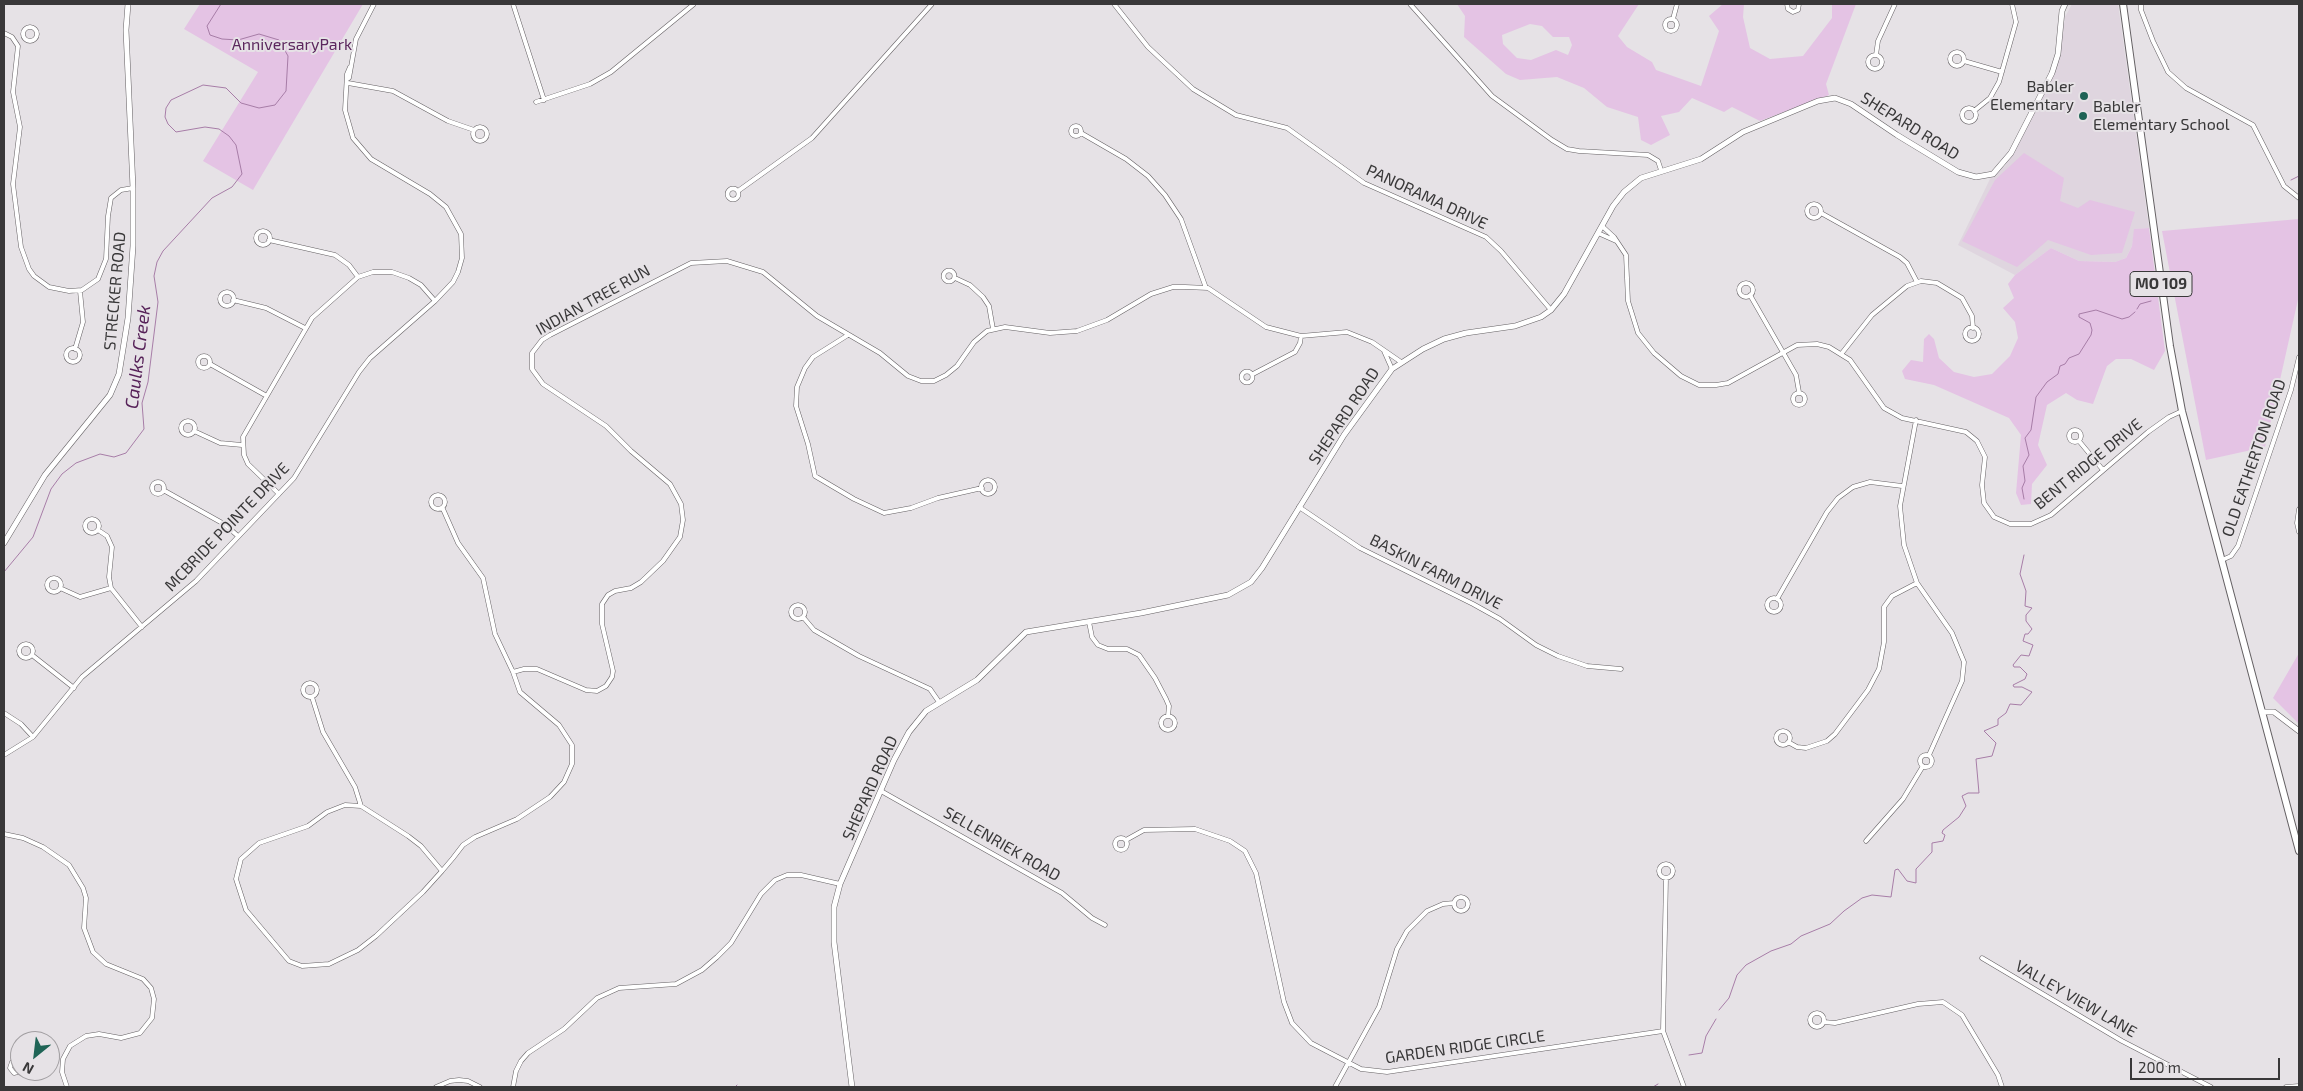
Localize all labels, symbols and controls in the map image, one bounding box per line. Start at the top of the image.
park label: AnniversaryPark [232,35,352,55]
place label: Babler Elementary [1990,77,2074,115]
street label: SHEPARD ROAD [1857,88,1963,164]
marker: Babler Elementary [2078,90,2090,102]
place label: Babler Elementary School [2093,97,2230,135]
marker: Babler Elementary School [2077,110,2089,122]
street label: PANORAMA DRIVE [1363,160,1491,234]
street label: STRECKER ROAD [100,231,130,351]
street label: INDIAN TREE RUN [533,261,653,339]
road number: MO 109 [2130,272,2192,296]
water label: Caulks Creek [121,304,155,410]
street label: SHEPARD ROAD [1305,364,1383,468]
street label: OLD EATHERTON ROAD [2218,377,2290,539]
street label: BENT RIDGE DRIVE [2030,414,2146,514]
street label: MCBRIDE POINTE DRIVE [161,459,293,595]
street label: BASKIN FARM DRIVE [1367,530,1505,614]
street label: SHEPARD ROAD [838,733,902,843]
street label: SELLENRIEK ROAD [940,803,1064,885]
street label: VALLEY VIEW LANE [2012,956,2140,1042]
street label: GARDEN RIDGE CIRCLE [1384,1026,1546,1068]
north arrow [10,1031,60,1081]
scale bar [2133,1048,2283,1080]
text: 200 m [2138,1058,2181,1076]
text: N [19,1059,37,1079]

